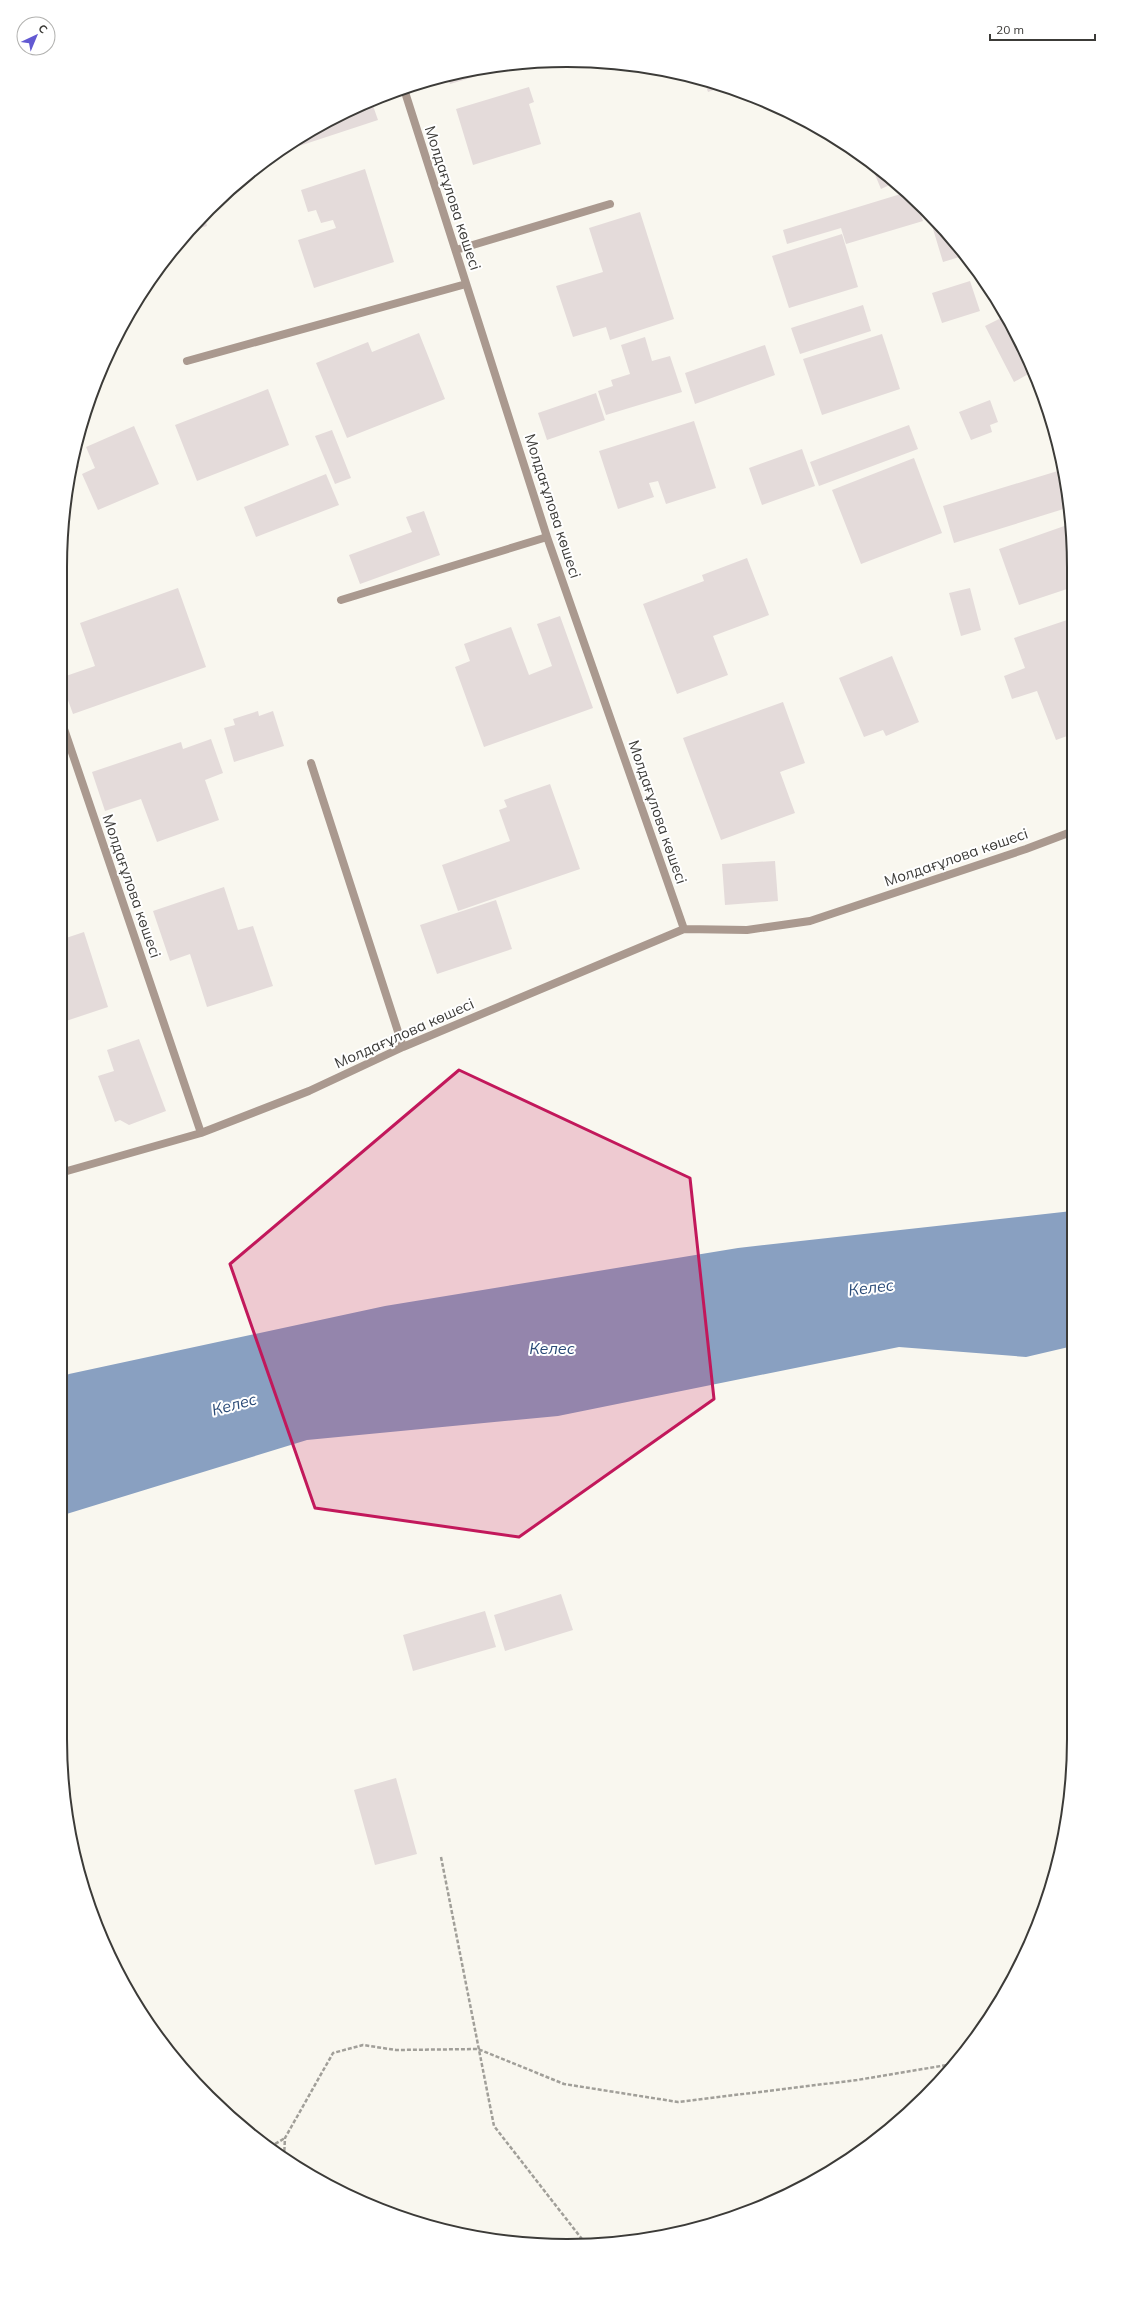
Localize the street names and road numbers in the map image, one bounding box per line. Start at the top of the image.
street label: Молдағұлова көшесі [421,123,485,273]
street label: Молдағұлова көшесі [521,431,585,581]
street label: Молдағұлова көшесі [624,738,692,886]
street label: Молдағұлова көшесі [98,812,166,960]
street label: Молдағұлова көшесі [882,823,1030,891]
street label: Молдағұлова көшесі [331,994,477,1072]

